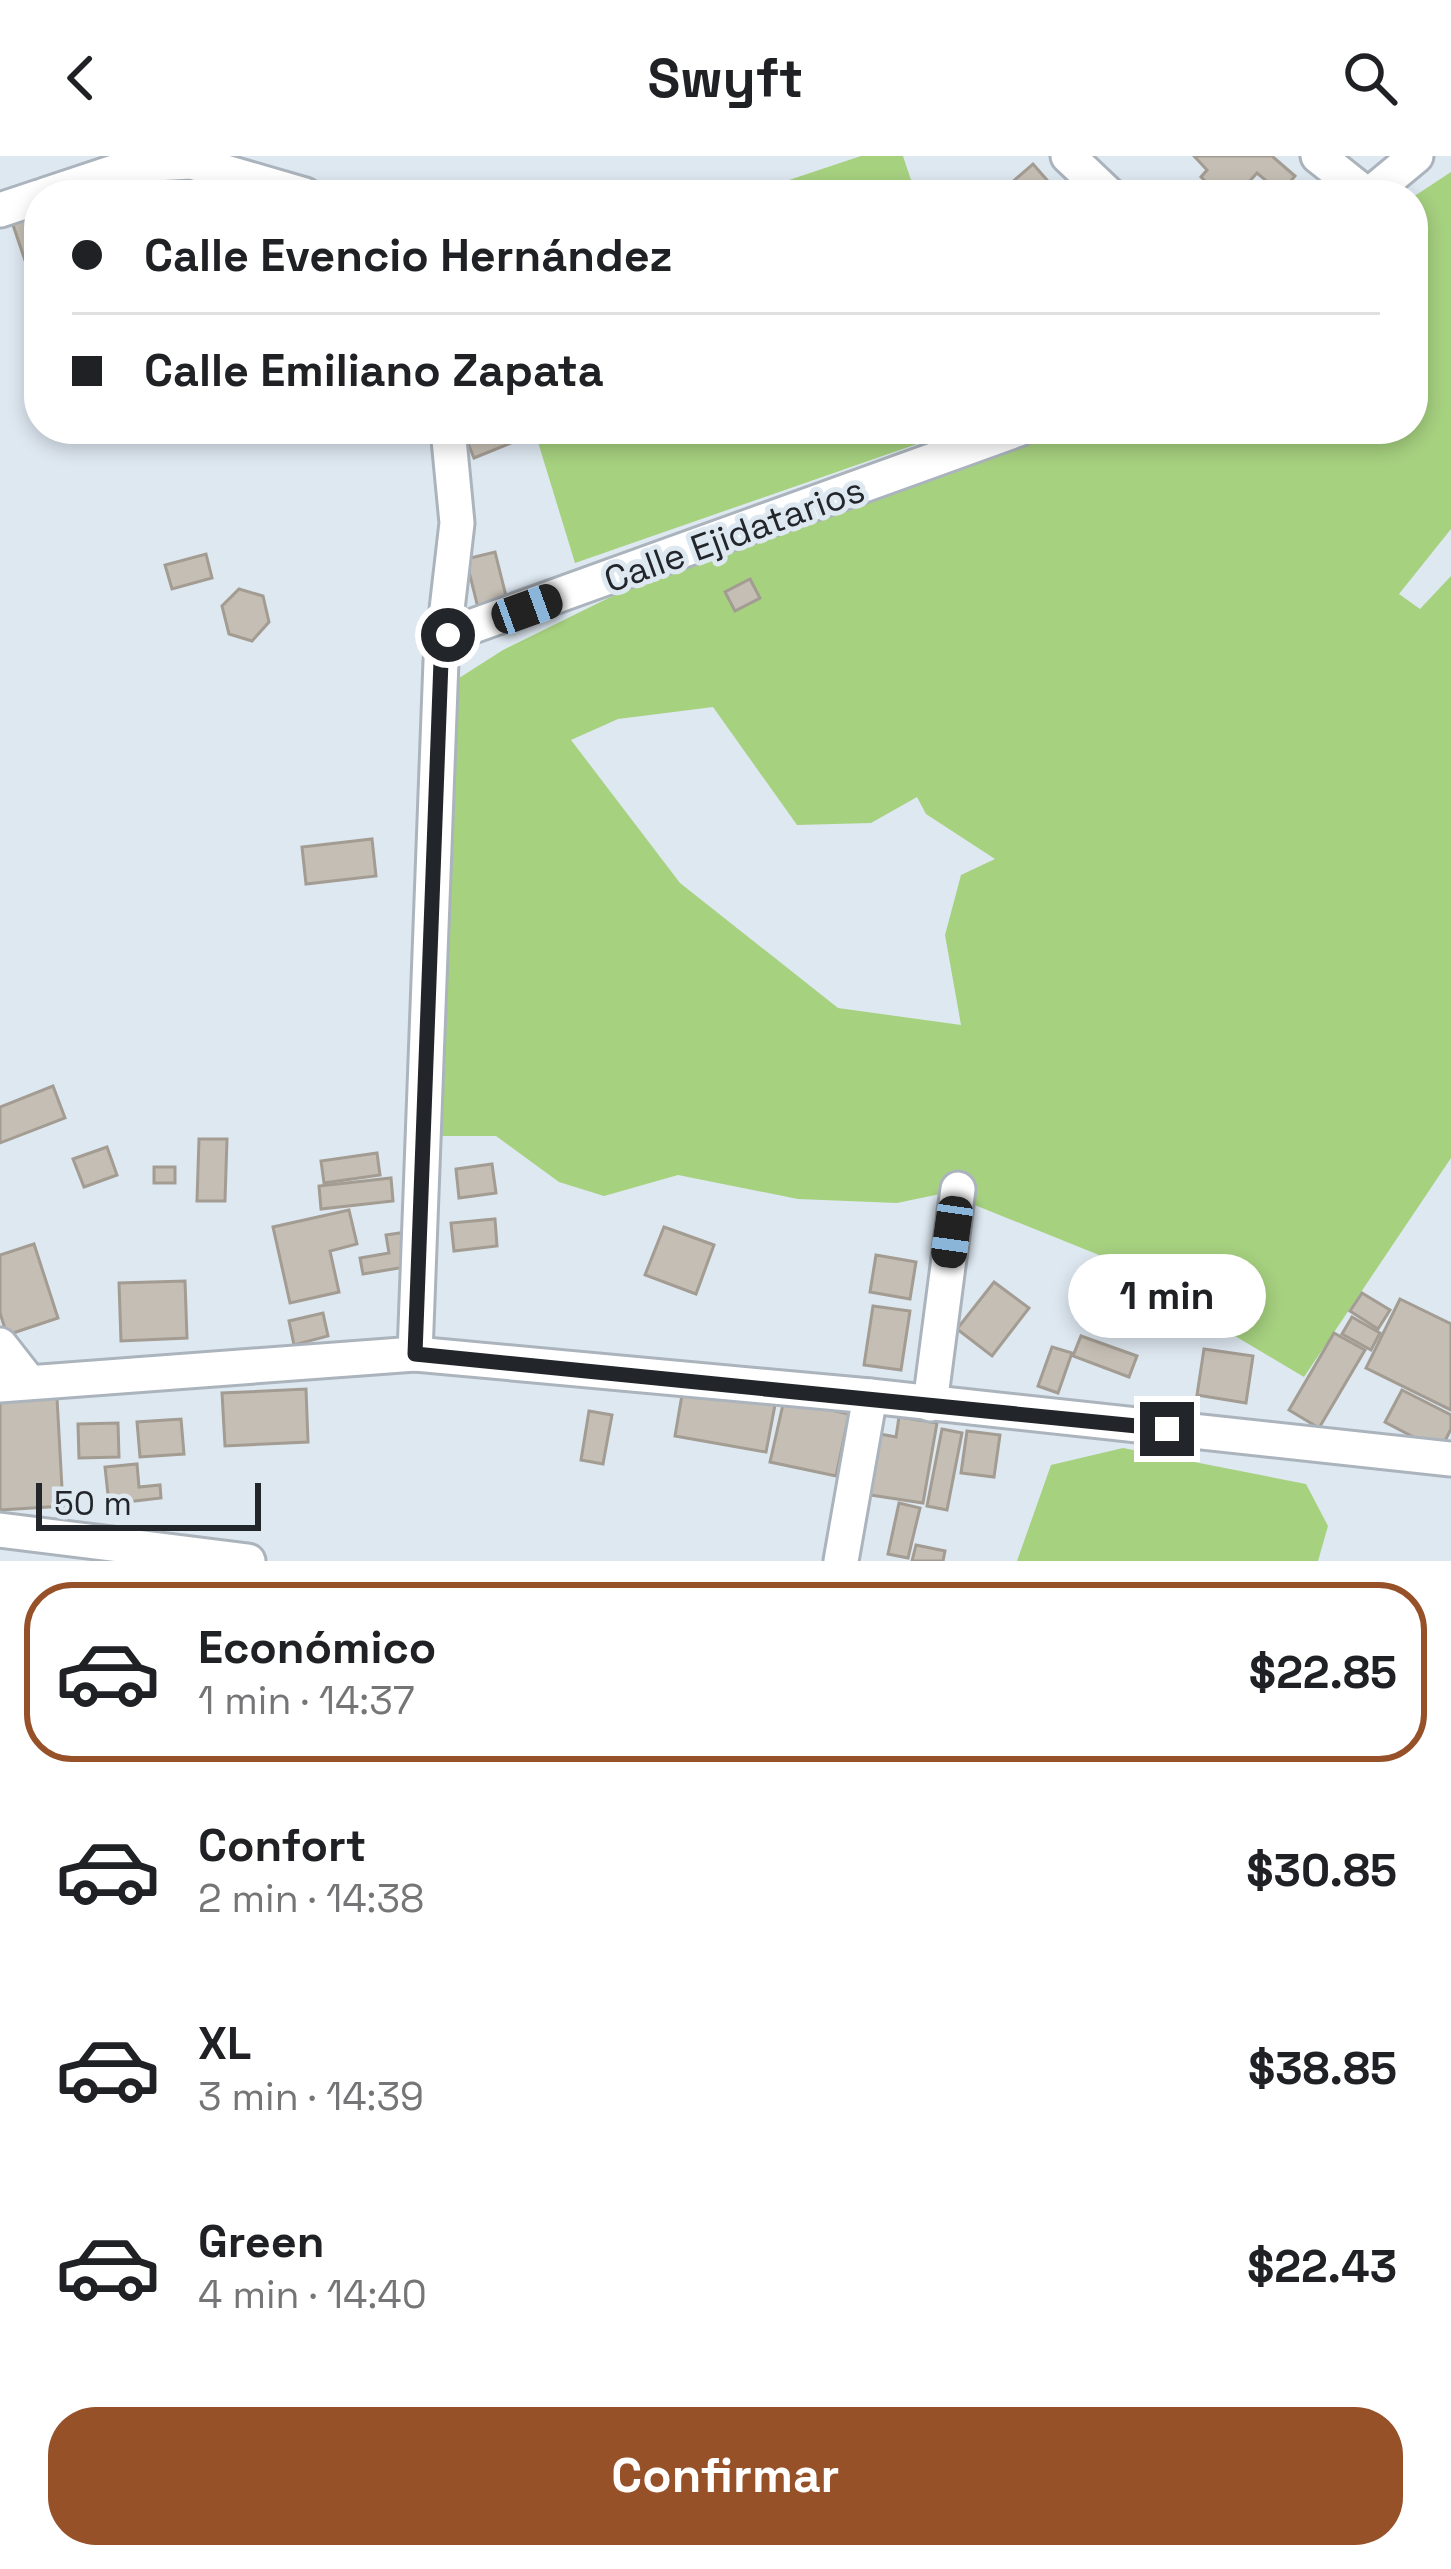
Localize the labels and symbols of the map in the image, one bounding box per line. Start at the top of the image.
street label: Calle Ejidatarios [598,467,871,603]
car [487,580,567,638]
route start [421,608,475,662]
car [929,1194,975,1270]
callout: 1 min [1068,1255,1266,1339]
route end [1140,1402,1194,1456]
scale bar [36,1477,261,1530]

